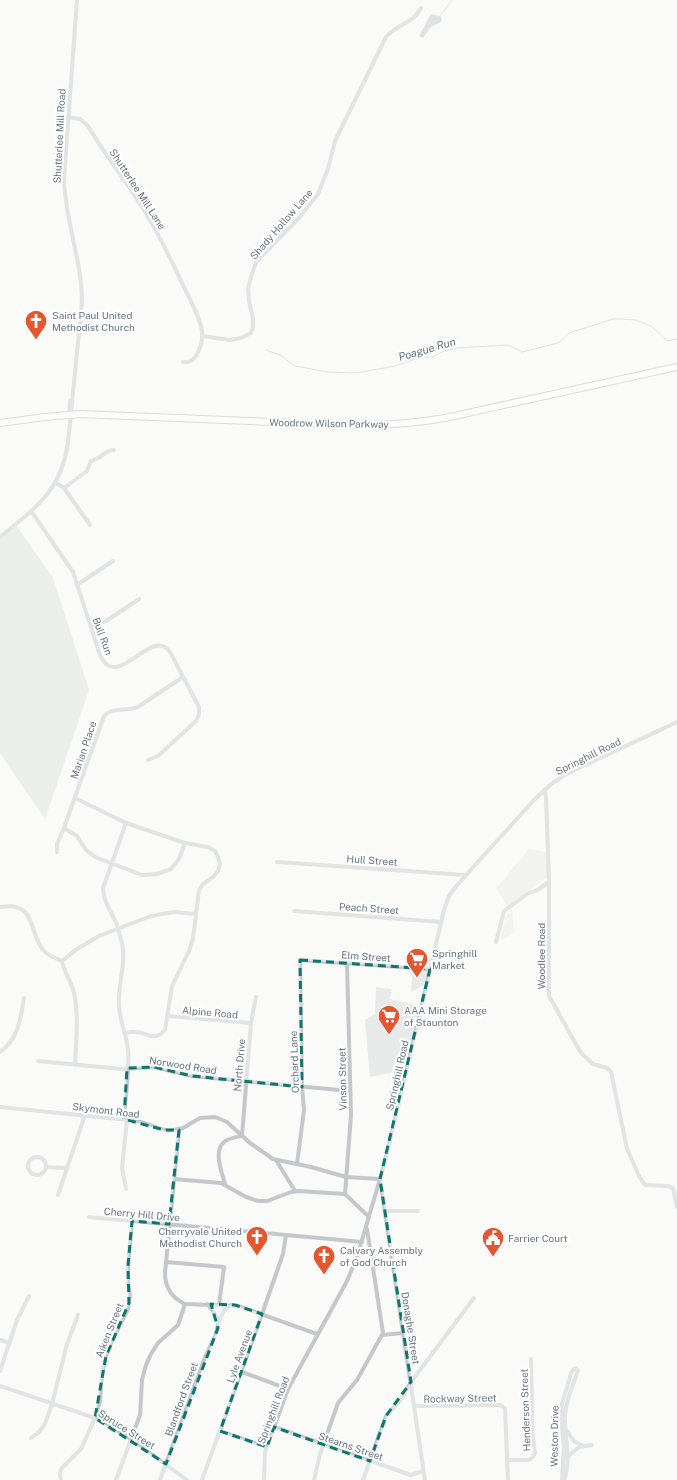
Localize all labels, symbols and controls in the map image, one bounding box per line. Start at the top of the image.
street label: Shutterlee Mill Road [51,88,67,184]
street label: Shutterlee Mill Lane [107,146,169,232]
street label: Shady Hollow Lane [247,186,315,262]
church icon: Saint Paul United Methodist Church [23,308,49,341]
place label: Saint Paul United Methodist Church [52,309,135,333]
water label: Poague Run [397,335,457,363]
street label: Woodrow Wilson Parkway [269,416,390,430]
street label: Bull Run [91,616,115,657]
street label: Marian Place [67,719,99,781]
street label: Springhill Road [553,735,623,777]
street label: Hull Street [346,852,398,868]
street label: Peach Street [339,900,400,916]
street label: Woodlee Road [535,923,547,989]
supermarket icon: Springhill Market [404,946,430,979]
place label: Springhill Market [432,947,477,971]
street label: Elm Street [341,948,391,964]
supermarket icon: AAA Mini Storage of Staunton [376,1003,402,1036]
street label: Alpine Road [182,1004,238,1020]
place label: AAA Mini Storage of Staunton [404,1004,487,1028]
street label: Orchard Lane [287,1030,301,1093]
street label: North Drive [231,1038,247,1092]
street label: Springhill Road [383,1039,411,1111]
street label: Vinson Street [335,1047,349,1111]
street label: Norwood Road [148,1054,218,1076]
street label: Skymont Road [72,1100,140,1120]
street label: Cherry Hill Drive [103,1205,181,1223]
church icon: Cherryvale United Methodist Church [244,1224,270,1257]
place label: Cherryvale United Methodist Church [158,1225,242,1249]
public building icon: Farrier Court [480,1225,506,1258]
place label: Farrier Court [508,1232,568,1244]
church icon: Calvary Assembly of God Church [311,1243,337,1276]
place label: Calvary Assembly of God Church [340,1244,424,1268]
street label: Donaghe Street [399,1291,423,1365]
street label: Aiken Street [93,1301,125,1359]
street label: Lyle Avenue [224,1327,254,1384]
street label: Blandford Street [162,1360,200,1438]
street label: Henderson Street [518,1368,532,1452]
street label: Springhill Road [255,1374,291,1445]
street label: Rockway Street [423,1391,497,1405]
street label: Weston Drive [547,1405,561,1467]
street label: Spruce Street [96,1407,158,1451]
street label: Stearns Street [317,1429,385,1463]

